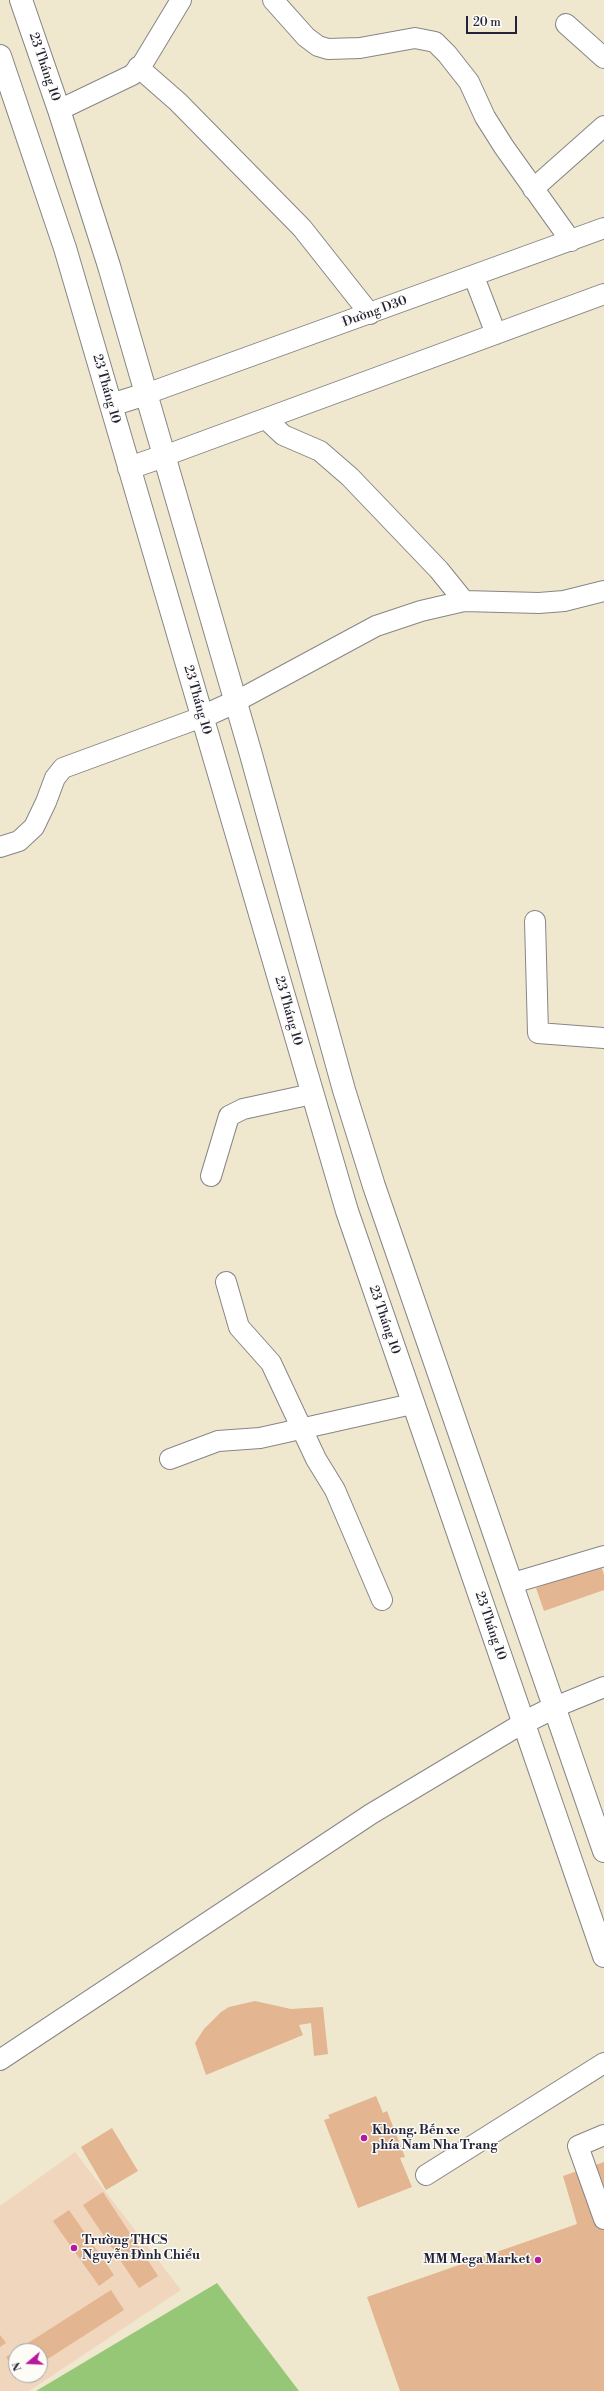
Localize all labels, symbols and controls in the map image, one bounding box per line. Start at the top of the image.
scale bar [468,8,519,34]
text: 20 m [473,15,501,30]
street label: 23 Tháng 10 [25,31,63,103]
street label: Đường D30 [340,293,410,331]
street label: 23 Tháng 10 [89,353,123,425]
street label: 23 Tháng 10 [180,664,214,736]
street label: 23 Tháng 10 [271,975,305,1047]
street label: 23 Tháng 10 [365,1284,403,1356]
street label: 23 Tháng 10 [471,1590,509,1662]
place label: Khong. Bến xe phía Nam Nha Trang [372,2123,498,2154]
marker: Khong. Bến xe phía Nam Nha Trang [359,2133,369,2143]
place label: Trường THCS Nguyễn Đình Chiểu [82,2233,200,2264]
marker: Trường THCS Nguyễn Đình Chiểu [69,2243,79,2253]
place label: MM Mega Market [423,2252,530,2268]
marker: MM Mega Market [533,2255,543,2265]
north arrow [8,2343,48,2383]
text: N [10,2360,26,2373]

